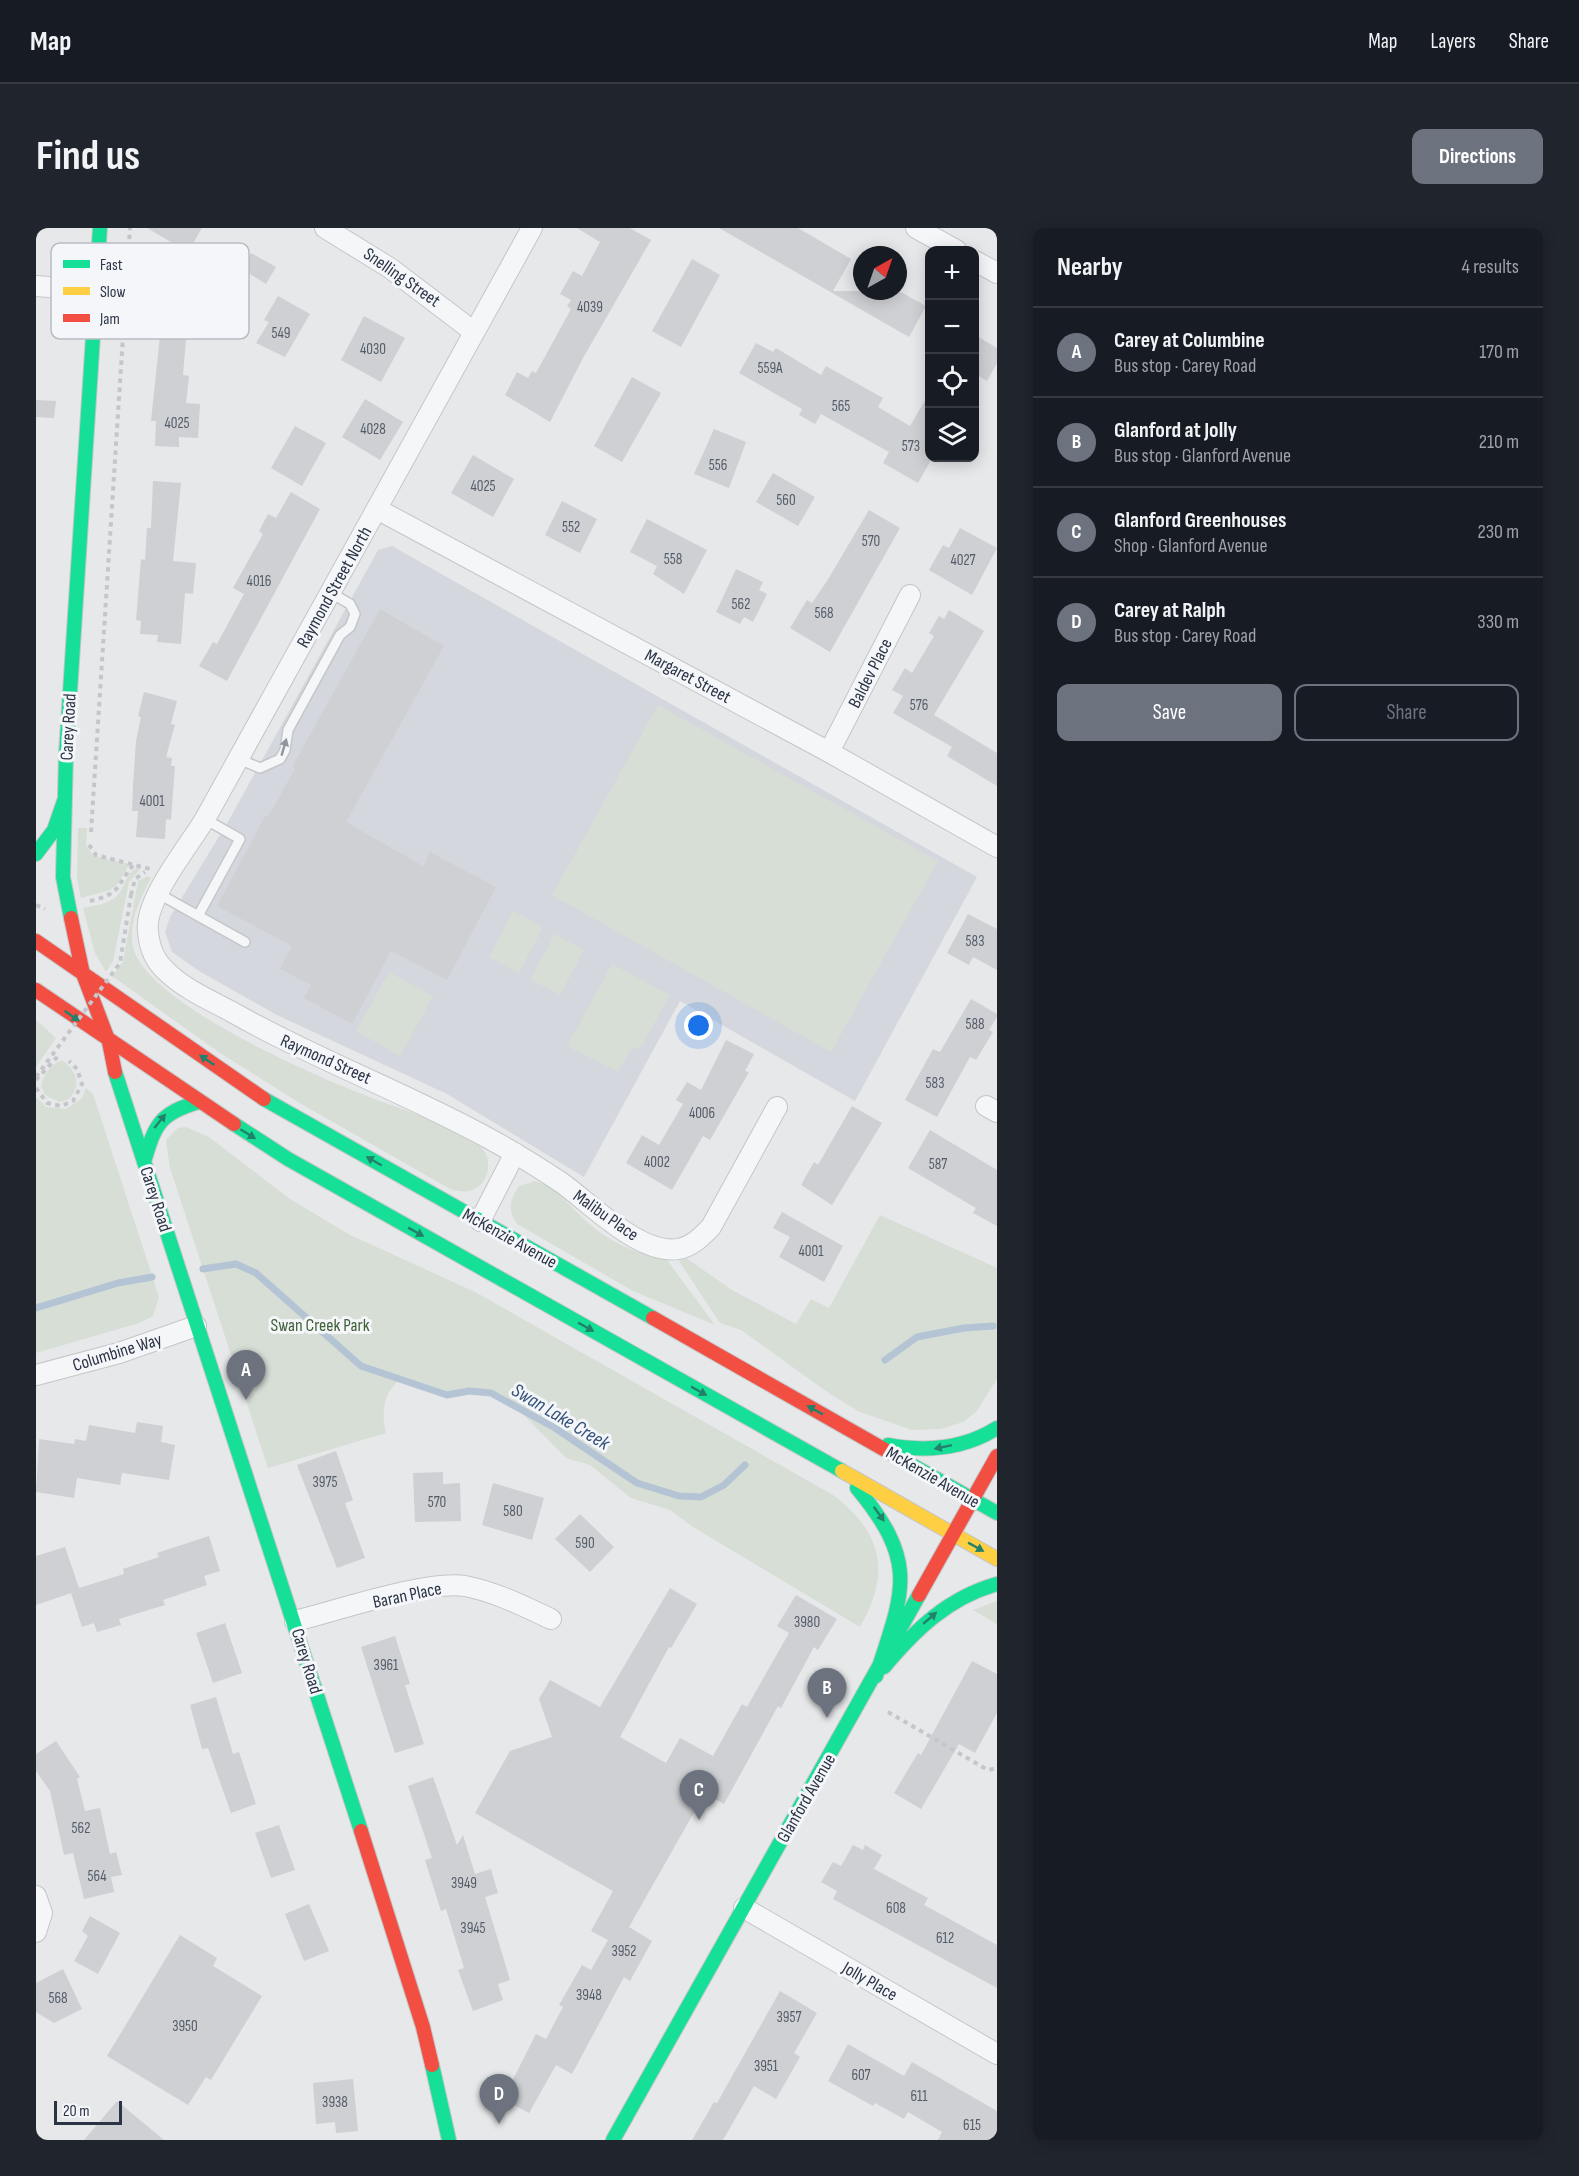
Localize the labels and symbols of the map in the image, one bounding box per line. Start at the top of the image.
legend [51,243,249,339]
street label: Snelling Street [359,243,445,312]
north arrow [853,246,907,300]
text: Fast [100,256,123,275]
text: Slow [100,283,125,302]
house number: 4039 [577,298,603,317]
text: Jam [99,310,120,329]
house number: 549 [271,324,291,343]
house number: 4030 [360,340,386,359]
house number: 559A [757,359,783,378]
house number: 565 [832,397,850,416]
house number: 4025 [164,414,190,433]
house number: 4028 [360,420,386,439]
house number: 573 [902,437,920,456]
house number: 556 [709,456,727,475]
house number: 4025 [470,477,496,496]
house number: 560 [776,491,796,510]
house number: 552 [562,518,580,537]
street label: Raymond Street North [293,523,376,651]
house number: 570 [862,532,880,551]
house number: 558 [664,550,682,569]
house number: 4027 [950,551,976,570]
house number: 4016 [247,572,271,591]
house number: 562 [732,595,750,614]
house number: 568 [814,604,834,623]
street label: Baldev Place [844,635,897,711]
street label: Margaret Street [641,645,735,708]
street label: Carey Road [56,693,81,761]
house number: 576 [910,696,928,715]
one-way arrow [279,738,289,756]
house number: 4001 [140,792,165,811]
house number: 583 [966,932,984,951]
one-way arrow [64,1010,80,1022]
your location [684,1011,713,1040]
house number: 588 [965,1015,985,1034]
street label: Raymond Street [277,1030,375,1089]
one-way arrow [199,1055,216,1066]
house number: 583 [926,1074,944,1093]
house number: 4006 [689,1104,715,1123]
one-way arrow [154,1113,167,1129]
one-way arrow [239,1128,255,1140]
house number: 4002 [644,1153,670,1172]
house number: 587 [929,1155,947,1174]
one-way arrow [365,1156,382,1166]
street label: Carey Road [135,1164,176,1234]
street label: Malibu Place [569,1185,642,1245]
street label: McKenzie Avenue [459,1204,561,1273]
one-way arrow [408,1227,425,1237]
house number: 4001 [799,1242,824,1261]
park label: Swan Creek Park [270,1315,370,1336]
one-way arrow [578,1322,594,1333]
street label: Columbine Way [70,1329,164,1376]
pin: A [226,1350,266,1400]
water label: Swan Lake Creek [507,1378,614,1456]
one-way arrow [691,1385,707,1396]
one-way arrow [807,1405,823,1416]
street label: McKenzie Avenue [882,1442,983,1513]
one-way arrow [933,1443,952,1452]
house number: 3975 [313,1473,337,1492]
house number: 570 [428,1493,446,1512]
house number: 580 [503,1502,523,1521]
one-way arrow [873,1505,885,1521]
house number: 590 [575,1534,595,1553]
one-way arrow [967,1542,984,1552]
street label: Baran Place [371,1578,443,1613]
one-way arrow [922,1612,937,1625]
house number: 3980 [794,1613,820,1632]
street label: Carey Road [287,1626,326,1696]
house number: 3961 [374,1656,399,1675]
pin: B [808,1668,846,1718]
street label: Glanford Avenue [773,1750,840,1846]
pin: C [680,1770,718,1820]
house number: 562 [72,1819,90,1838]
house number: 564 [87,1867,107,1886]
house number: 3949 [451,1874,477,1893]
house number: 608 [886,1899,906,1918]
house number: 3945 [460,1919,486,1938]
house number: 612 [936,1929,954,1948]
house number: 3952 [611,1942,637,1961]
street label: Jolly Place [838,1957,901,2006]
house number: 3948 [576,1986,602,2005]
house number: 568 [48,1989,68,2008]
house number: 3957 [777,2008,801,2027]
house number: 3950 [172,2017,198,2036]
house number: 3951 [754,2057,779,2076]
house number: 607 [851,2066,871,2085]
pin: D [480,2074,518,2124]
house number: 611 [910,2087,928,2106]
house number: 3938 [322,2093,348,2112]
scale bar [54,2098,122,2126]
house number: 615 [963,2116,981,2135]

